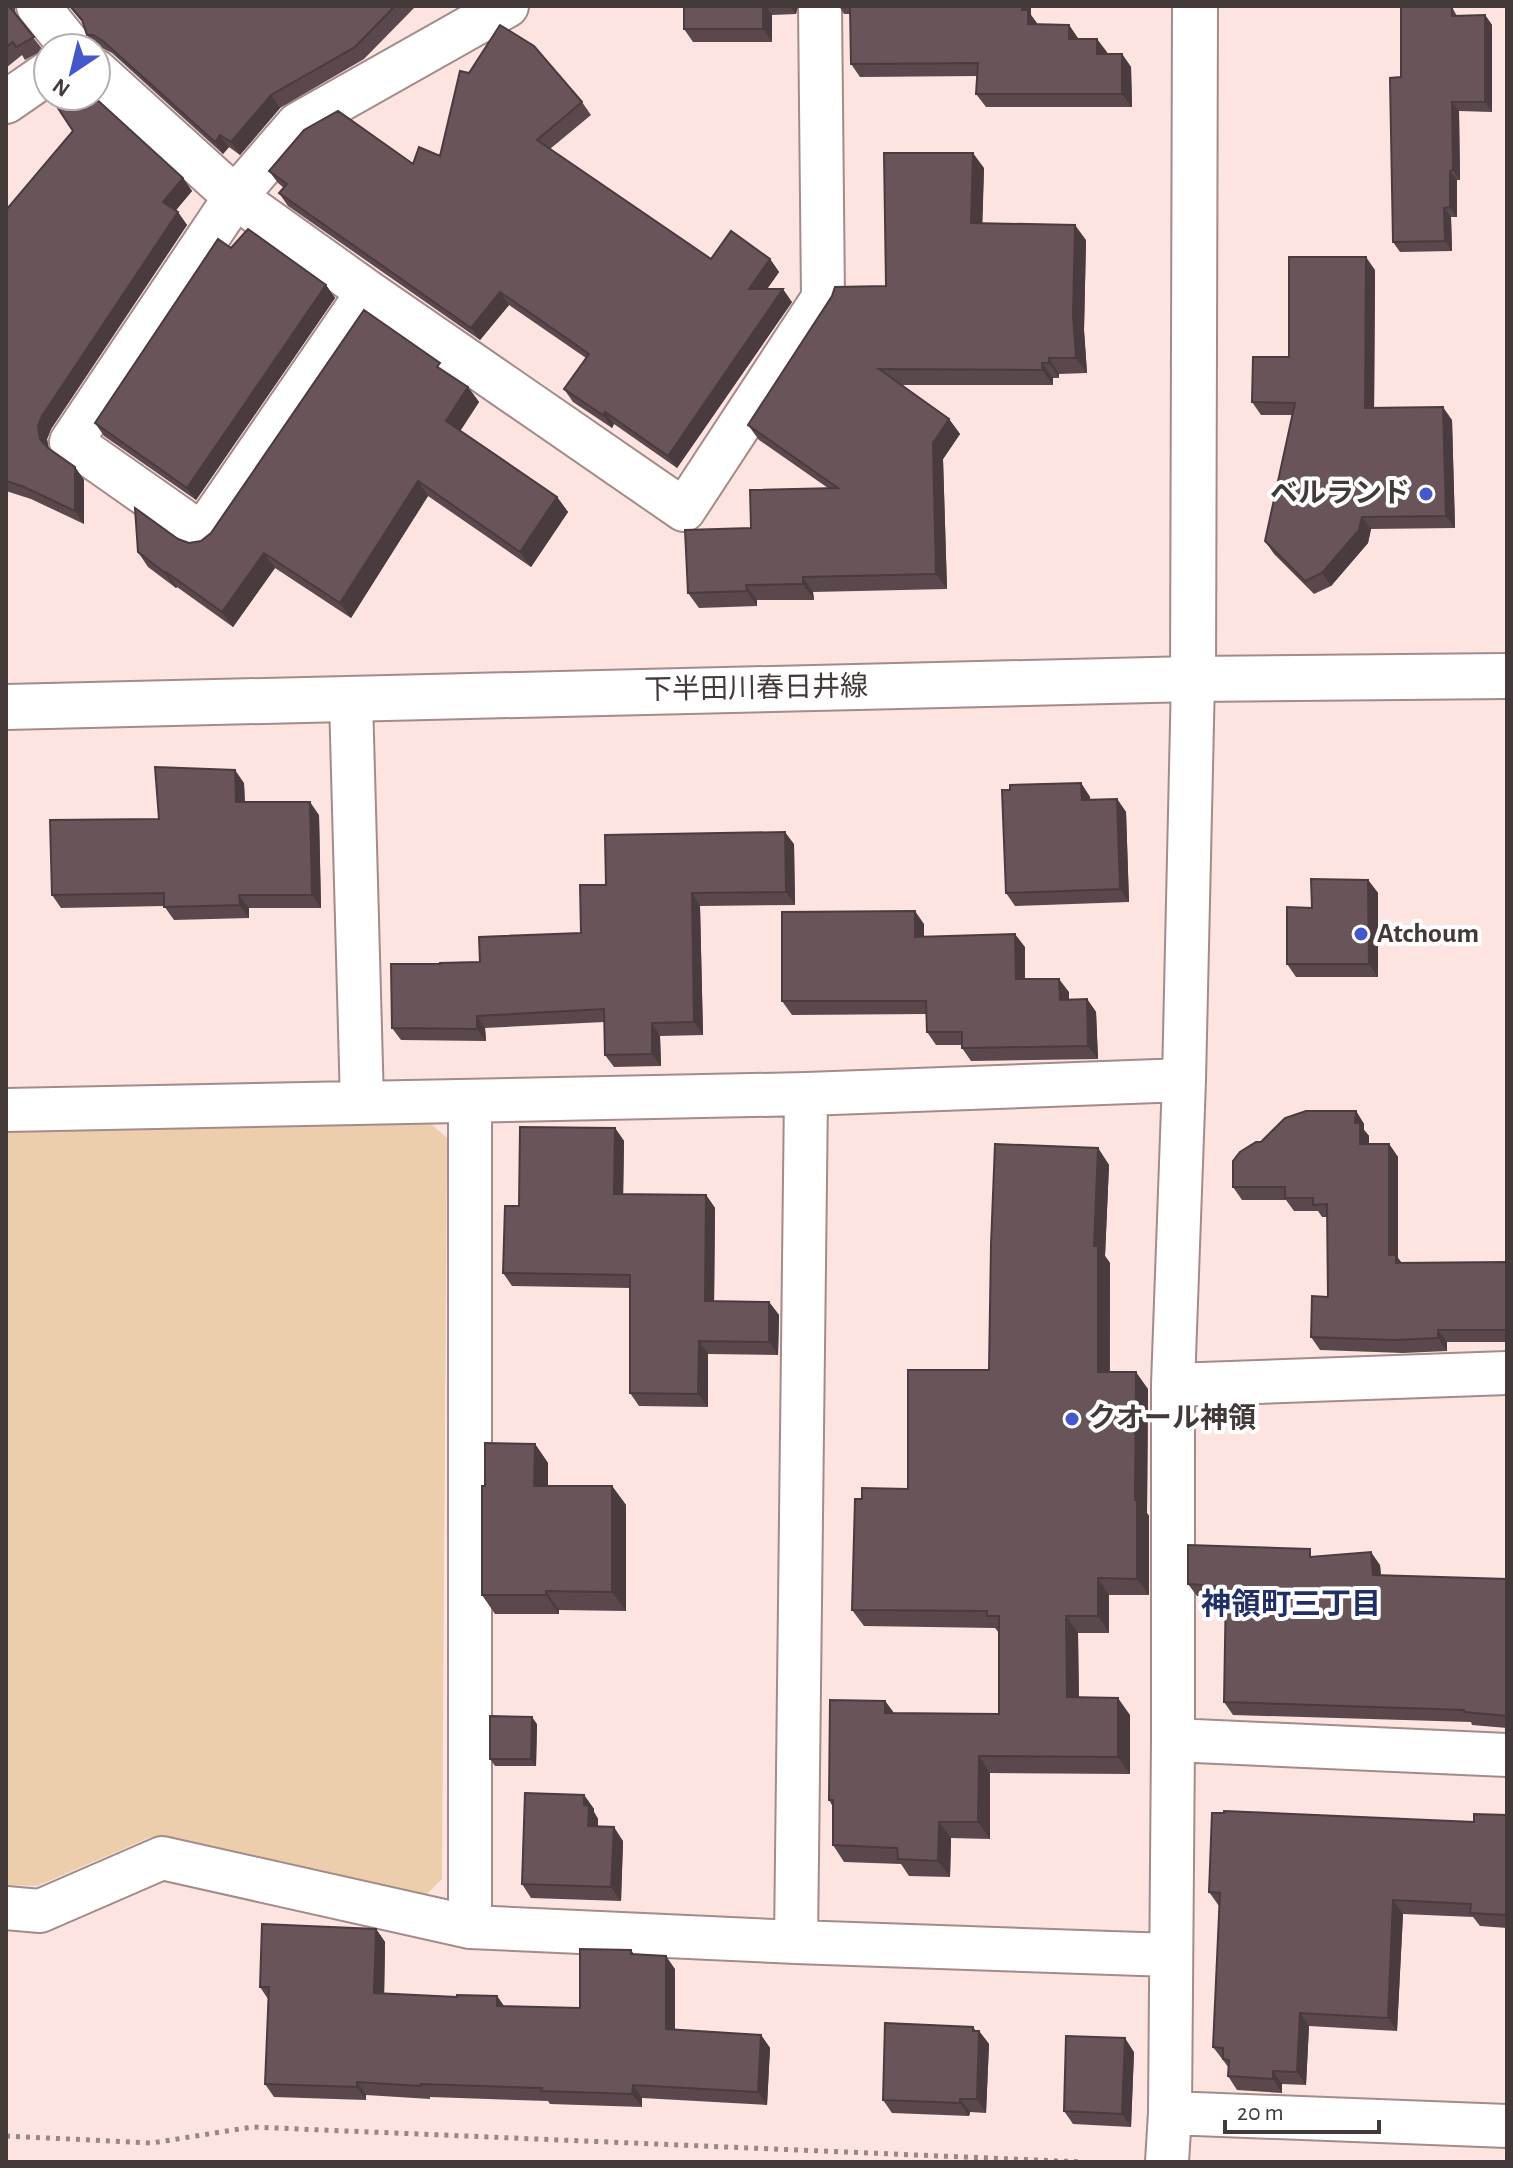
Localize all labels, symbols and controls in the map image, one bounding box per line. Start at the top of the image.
north arrow [32,32,112,112]
text: N [49,74,74,101]
place label: ベルランド [1270,479,1410,508]
marker: ベルランド [1417,485,1435,503]
street label: 下半田川春日井線 [644,671,868,705]
place label: Atchoum [1377,920,1479,948]
marker: Atchoum [1352,925,1370,943]
place label: クオール神領 [1088,1403,1256,1433]
marker: クオール神領 [1063,1410,1081,1428]
district label: 神領町三丁目 [1201,1588,1381,1620]
scale bar [1225,2084,1379,2134]
text: 20 m [1237,2101,1284,2125]

